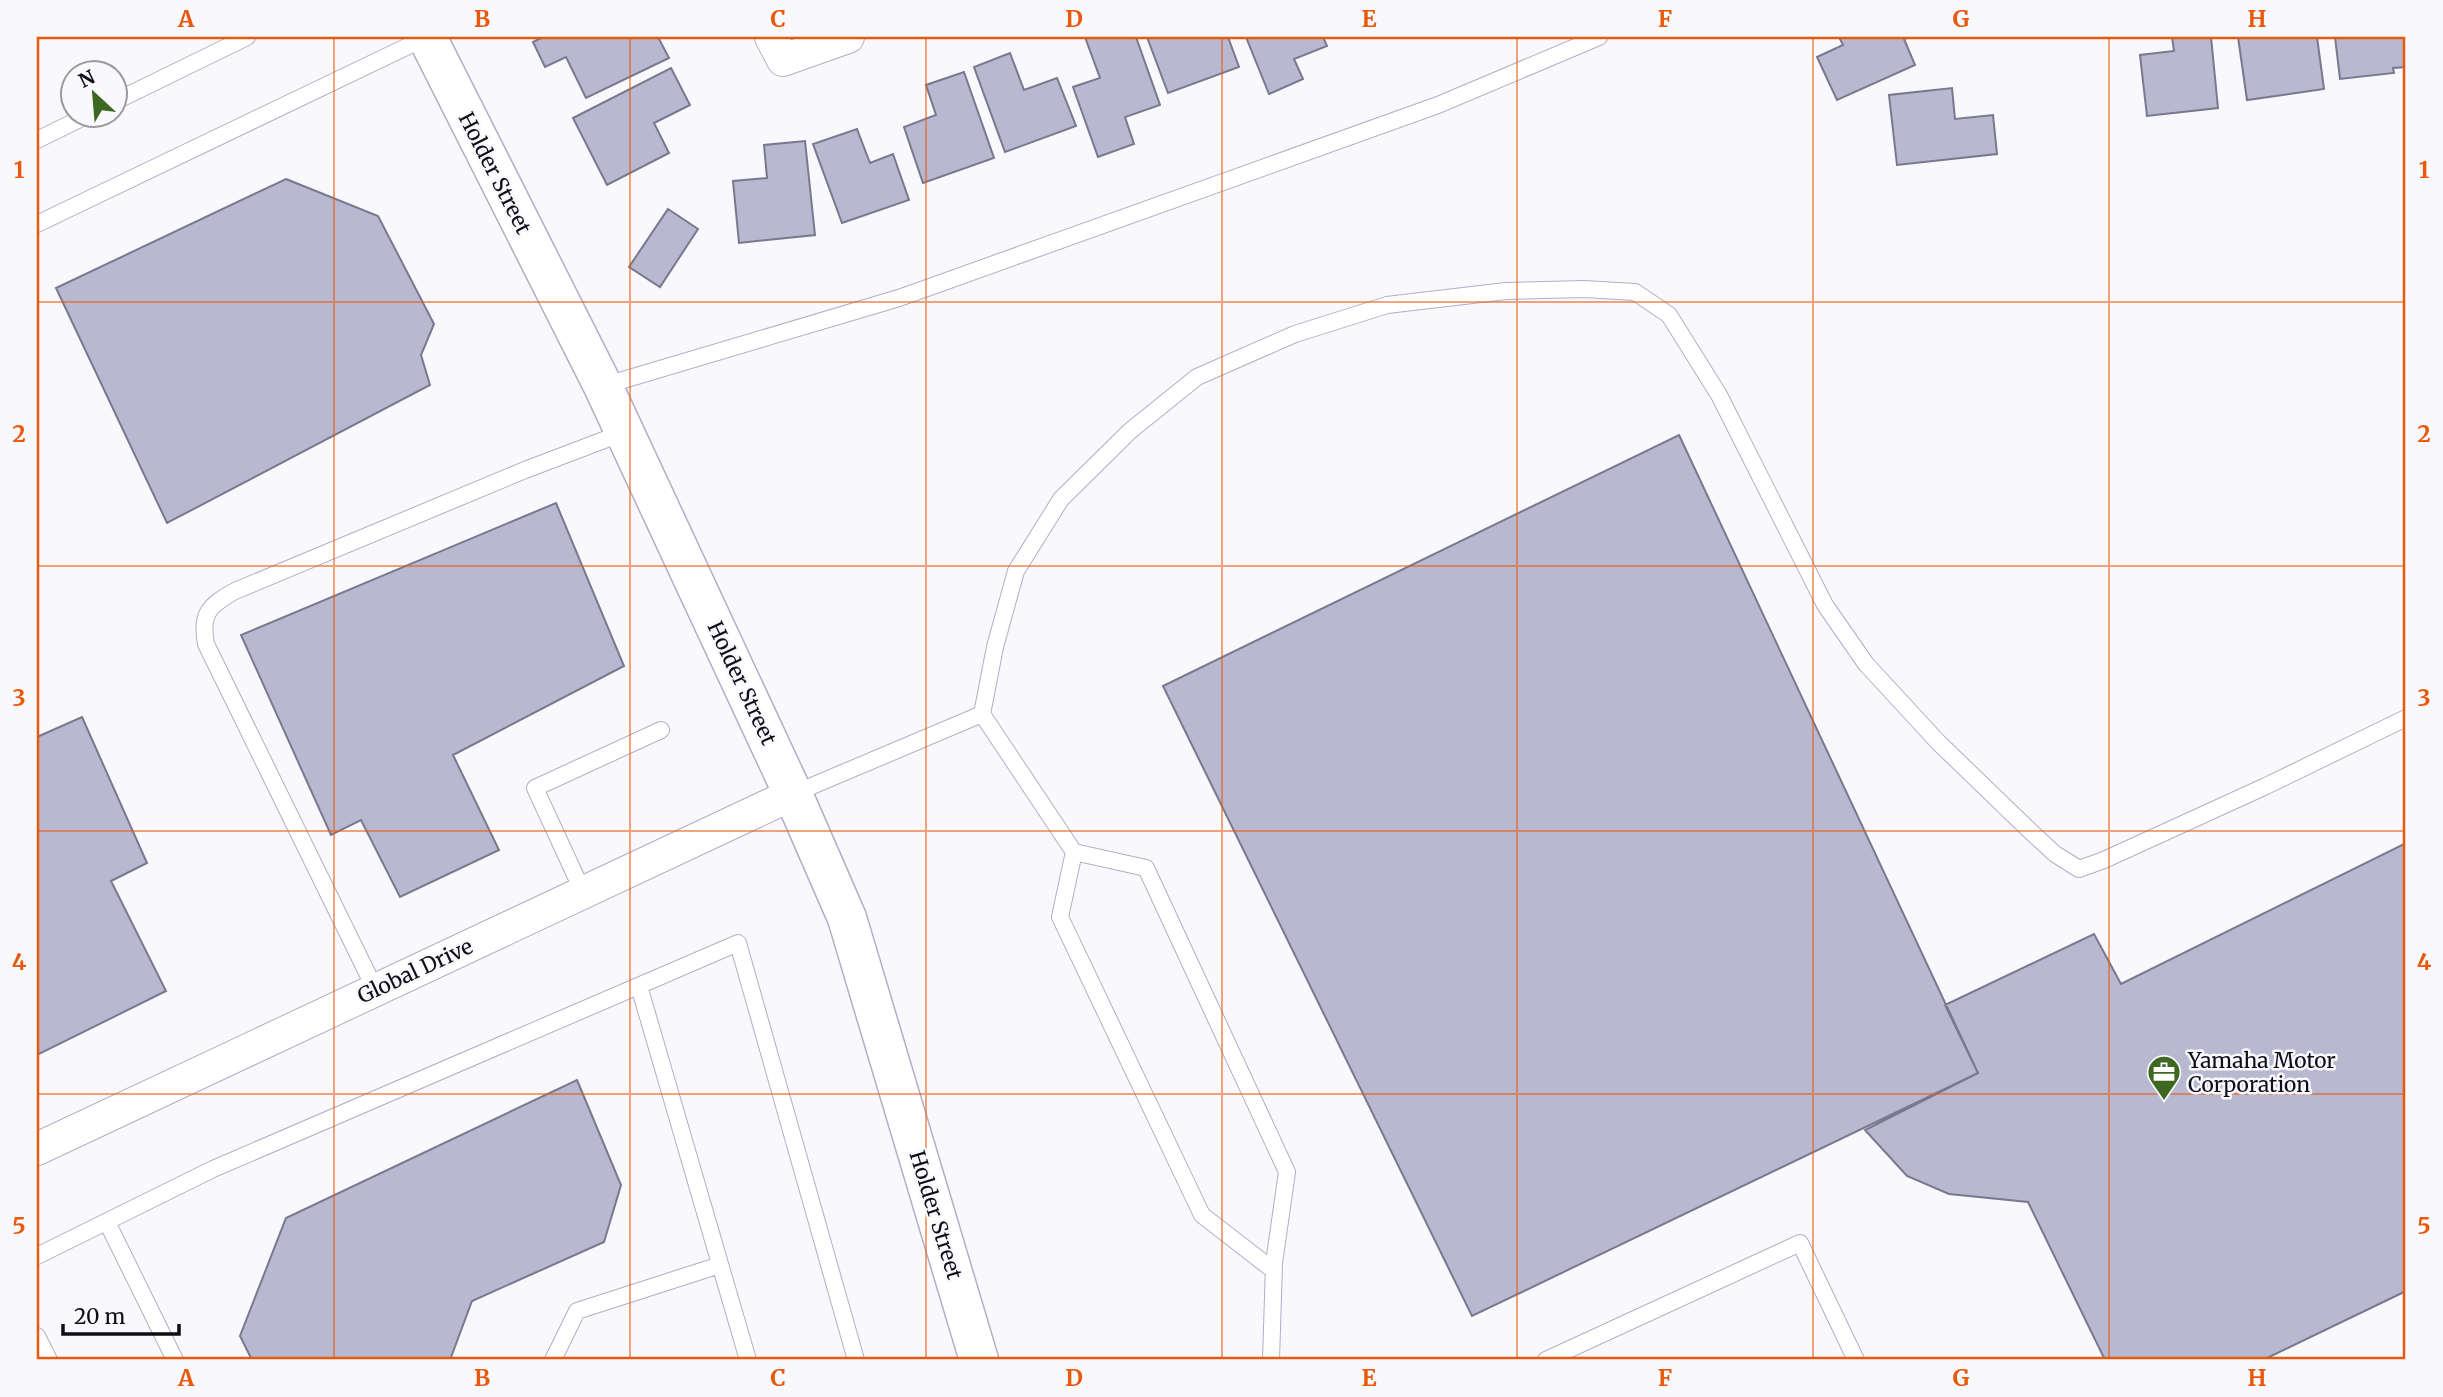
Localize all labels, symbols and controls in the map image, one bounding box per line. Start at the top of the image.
text: A [177,4,195,33]
text: B [474,4,490,33]
text: C [770,4,786,33]
text: D [1065,4,1083,33]
text: E [1361,4,1377,33]
text: F [1658,4,1672,33]
text: G [1953,4,1970,33]
text: H [2248,4,2267,33]
north arrow [60,60,130,130]
text: N [75,65,99,93]
street label: Holder Street [453,107,537,239]
text: 1 [14,155,25,184]
text: 1 [2419,155,2430,184]
text: 2 [12,419,26,448]
text: 2 [2417,419,2431,448]
street label: Holder Street [702,617,782,749]
text: 3 [12,683,26,712]
text: 3 [2417,683,2431,712]
street label: Global Drive [353,933,477,1009]
text: 4 [12,947,27,976]
text: 4 [2417,947,2432,976]
place label: Yamaha Motor Corporation [2187,1047,2336,1098]
office icon: Yamaha Motor Corporation [2145,1053,2183,1102]
street label: Holder Street [904,1147,968,1283]
text: 5 [12,1211,26,1240]
text: 5 [2417,1211,2431,1240]
scale bar [63,1292,178,1336]
text: 20 m [74,1303,126,1330]
text: A [177,1363,195,1392]
text: B [474,1363,490,1392]
text: C [770,1363,786,1392]
text: D [1065,1363,1083,1392]
text: E [1361,1363,1377,1392]
text: F [1658,1363,1672,1392]
text: G [1953,1363,1970,1392]
text: H [2248,1363,2267,1392]

